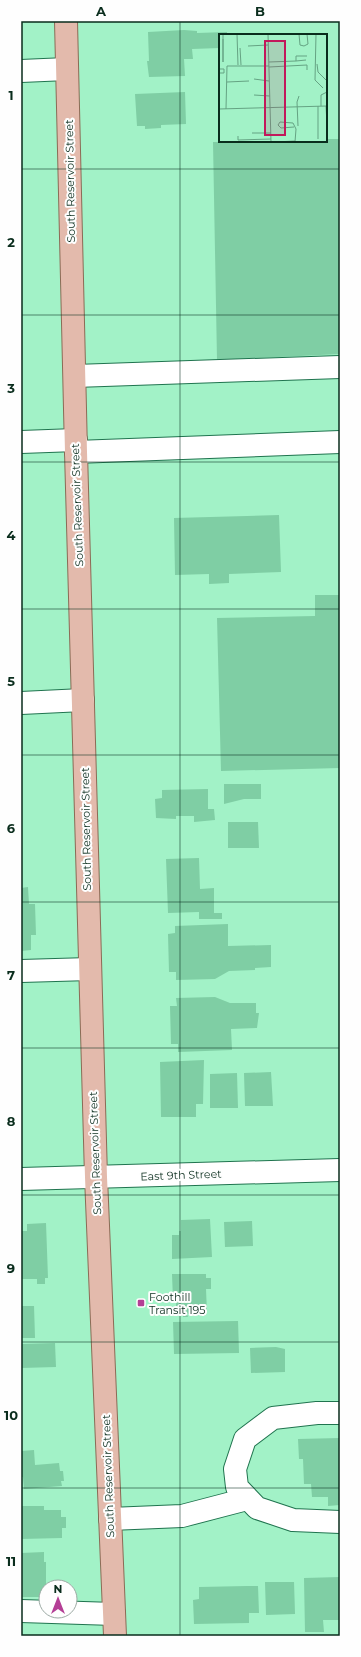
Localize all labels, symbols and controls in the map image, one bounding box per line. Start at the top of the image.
text: A [95,3,107,19]
text: B [255,3,265,19]
inset map [219,34,327,142]
text: 1 [8,87,14,103]
street label: South Reservoir Street [62,119,78,243]
text: 2 [7,234,15,250]
text: 3 [6,380,15,396]
street label: South Reservoir Street [68,443,86,567]
text: 4 [7,527,16,543]
text: 5 [7,673,15,689]
street label: South Reservoir Street [78,767,94,891]
text: 6 [7,820,16,836]
text: 7 [7,967,15,983]
street label: South Reservoir Street [86,1091,104,1215]
text: 8 [7,1113,16,1129]
street label: East 9th Street [140,1167,222,1183]
text: 9 [7,1260,15,1276]
place label: Foothill Transit 195 [149,1290,206,1317]
marker: Foothill Transit 195 [136,1298,146,1308]
text: 10 [4,1407,18,1423]
street label: South Reservoir Street [99,1414,117,1538]
text: 11 [6,1553,16,1569]
north arrow [38,1579,78,1619]
text: N [54,1582,62,1596]

